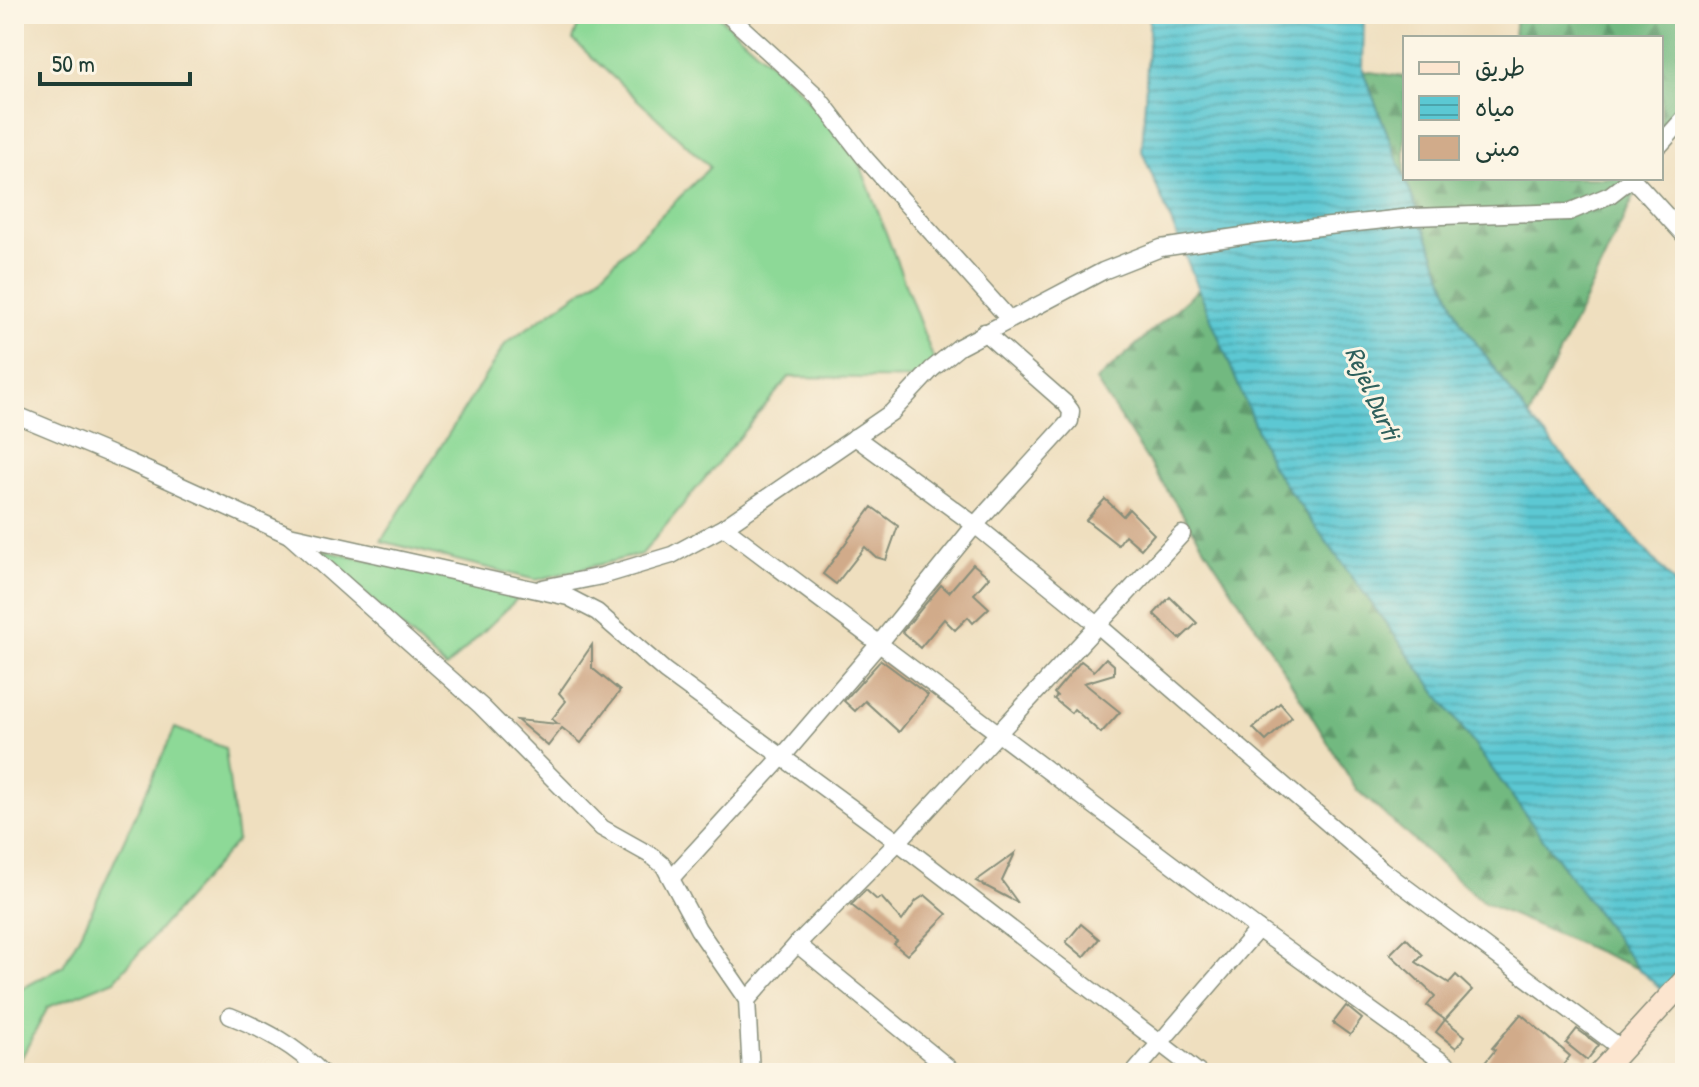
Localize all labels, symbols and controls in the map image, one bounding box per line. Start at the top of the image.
scale bar [40,36,190,86]
legend [1403,36,1663,180]
text: 50 m [52,47,95,79]
text: طريق [1475,51,1525,83]
text: مياه [1475,91,1515,123]
text: مبنى [1475,131,1520,163]
water label: Rejel Durti [1337,340,1410,447]

